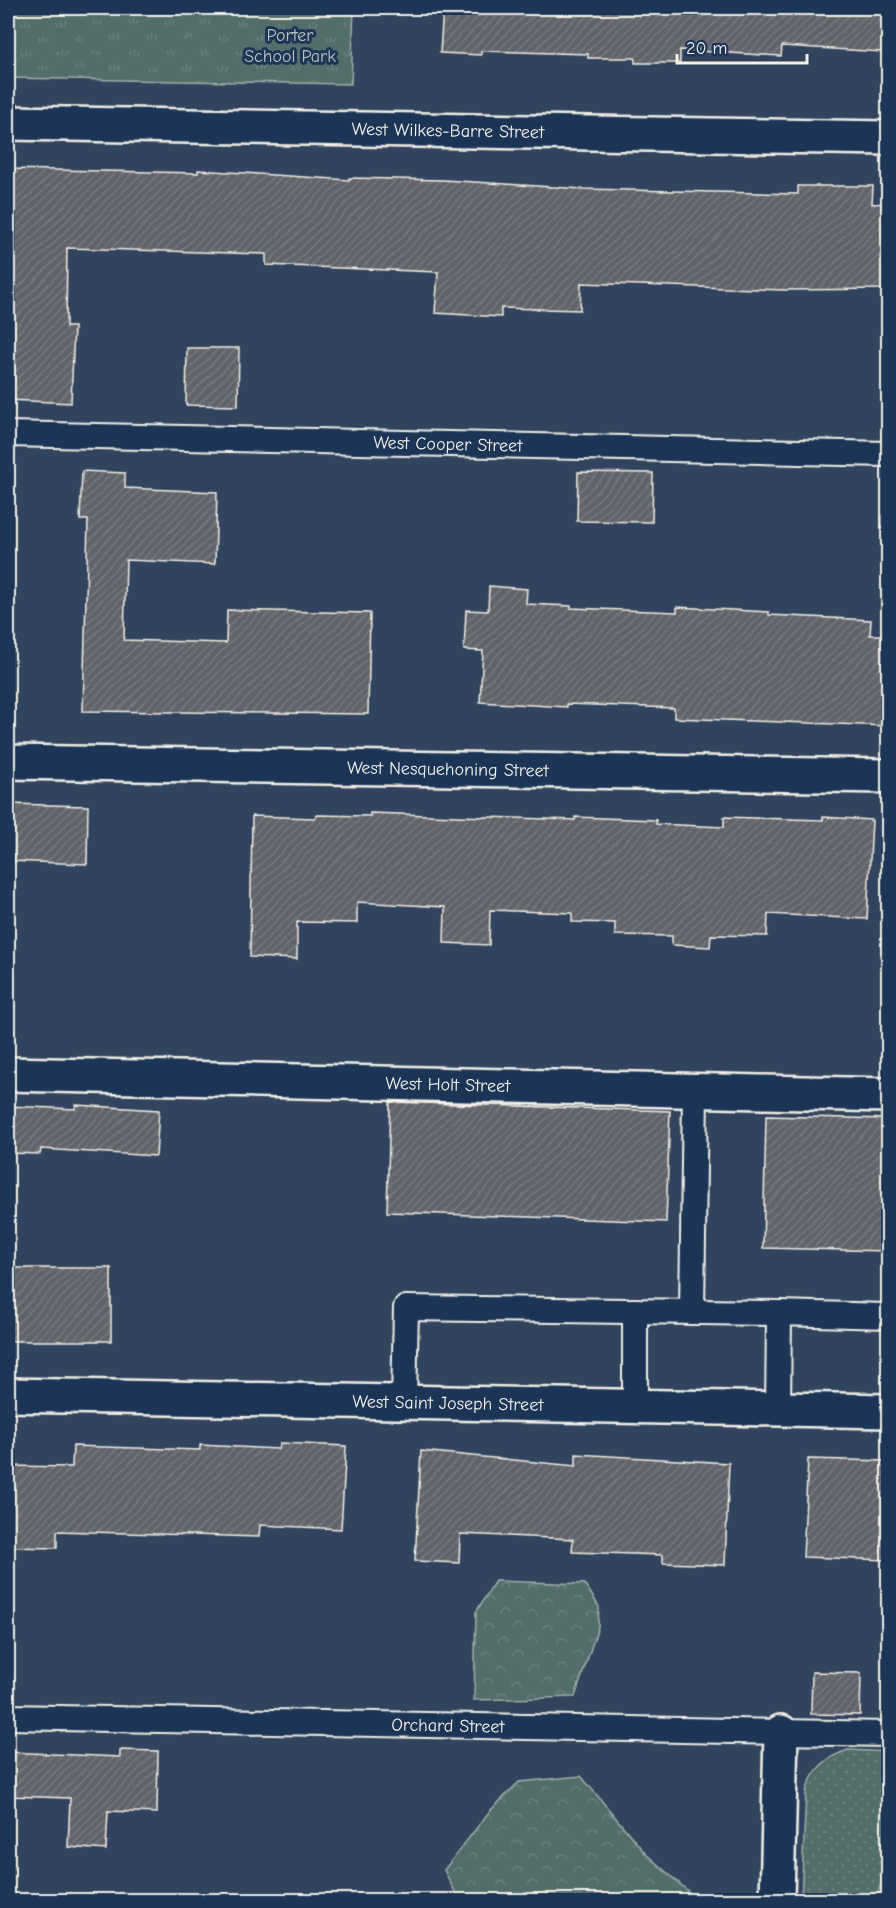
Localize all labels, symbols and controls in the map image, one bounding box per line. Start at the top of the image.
park label: Porter School Park [244,25,336,67]
scale bar [677,27,808,65]
text: 20 m [686,38,727,59]
street label: West Wilkes-Barre Street [352,119,545,143]
street label: West Cooper Street [373,432,523,457]
street label: West Nesquehoning Street [347,757,550,782]
street label: West Holt Street [385,1073,511,1097]
street label: West Saint Joseph Street [352,1391,544,1416]
street label: Orchard Street [391,1714,506,1738]

